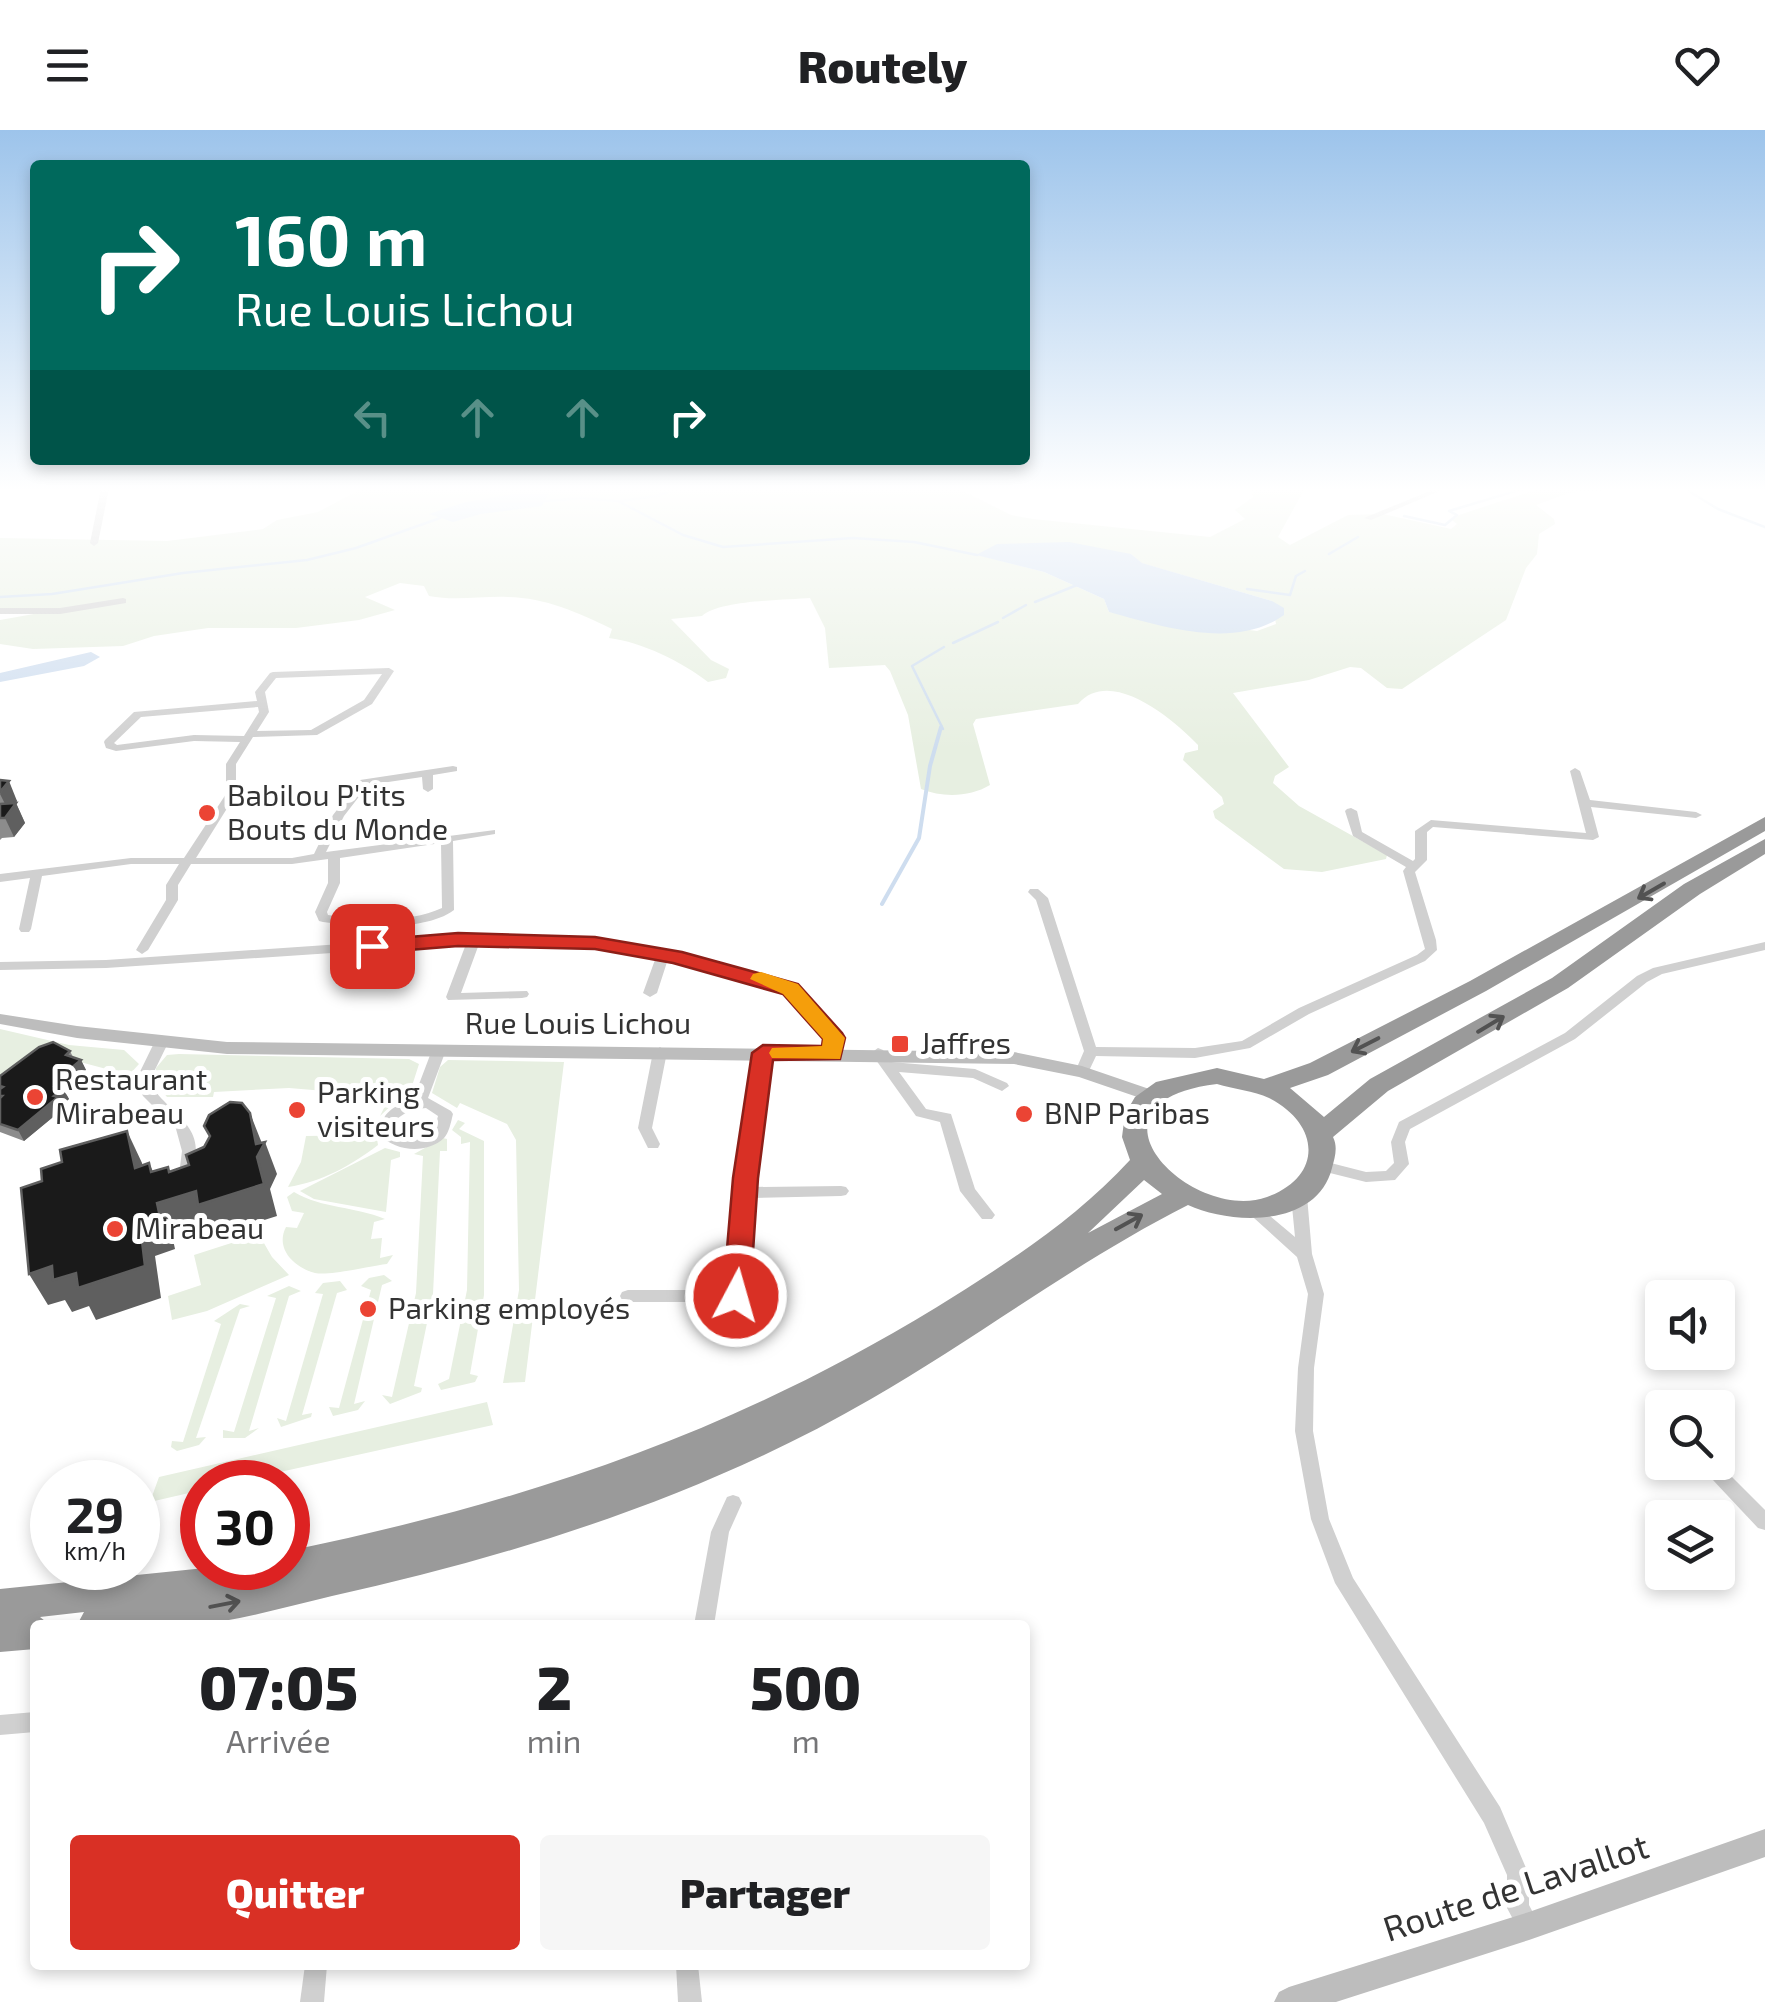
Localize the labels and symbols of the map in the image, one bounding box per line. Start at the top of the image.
place label: Babilou P'tits Bouts du Monde [227,776,448,846]
marker: Babilou P'tits Bouts du Monde [196,802,218,824]
one-way arrow [1637,882,1666,902]
pin [330,904,415,989]
street label: Rue Louis Lichou [465,1004,691,1040]
one-way arrow [1476,1014,1505,1034]
place label: Jaffres [920,1024,1011,1060]
marker: Jaffres [889,1033,911,1055]
one-way arrow [1350,1036,1380,1055]
place label: Restaurant Mirabeau [55,1060,207,1130]
place label: Parking visiteurs [317,1073,435,1143]
marker: Restaurant Mirabeau [24,1086,46,1108]
place label: BNP Paribas [1044,1094,1210,1130]
marker: Parking visiteurs [286,1099,308,1121]
marker: BNP Paribas [1013,1103,1035,1125]
place label: Mirabeau [135,1209,264,1245]
one-way arrow [1114,1211,1143,1231]
marker: Mirabeau [104,1218,126,1240]
position arrow [684,1244,788,1348]
place label: Parking employés [388,1289,630,1325]
marker: Parking employés [357,1298,379,1320]
speed limit sign: 30 [180,1460,310,1590]
one-way arrow [208,1593,240,1612]
street label: Route de Lavallot [1377,1823,1653,1949]

